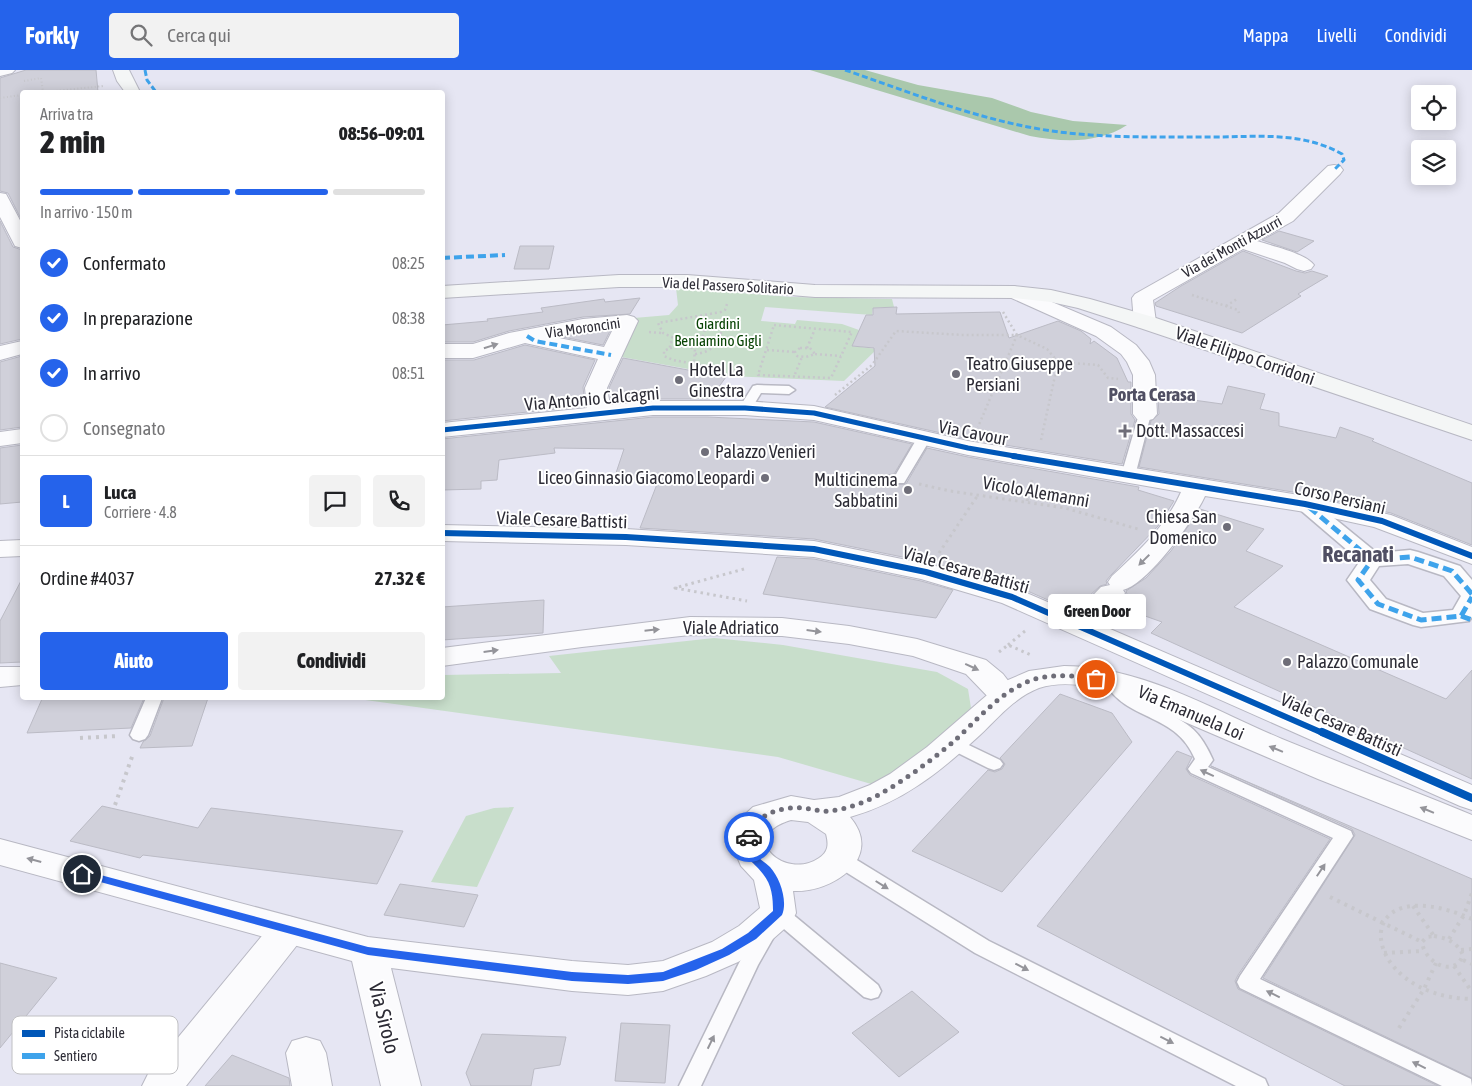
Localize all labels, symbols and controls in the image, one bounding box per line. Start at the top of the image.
search box [109,13,459,58]
icon: search [127,21,155,49]
text: Forkly [25,22,79,49]
text: Cerca qui [167,24,231,46]
text: Mappa [1243,25,1289,46]
text: Livelli [1317,25,1357,46]
text: Condividi [1385,25,1447,46]
map controls [1411,85,1456,185]
button: locate [1411,85,1456,130]
text: Arriva tra [40,105,93,123]
text: 08:56–09:01 [339,122,425,144]
text: 2 min [40,123,105,160]
button: layers [1411,140,1456,185]
text: In arrivo · 150 m [40,203,133,221]
street label: Via dei Monti Azzurri [1179,212,1284,281]
icon: check [40,249,68,277]
text: Confermato [83,252,166,274]
text: 08:25 [392,254,425,272]
street label: Via del Passero Solitario [662,274,794,297]
icon: check [40,304,68,332]
text: In preparazione [83,307,193,329]
text: 08:38 [392,309,425,327]
street label: Via Moroncini [544,314,621,341]
park label: Giardini Beniamino Gigli [674,315,762,349]
street label: Viale Filippo Corridoni [1173,322,1318,389]
one-way arrow [483,342,498,350]
place label: Teatro Giuseppe Persiani [966,353,1073,395]
icon: check [40,359,68,387]
place label: Hotel La Ginestra [689,359,744,401]
text: In arrivo [83,362,141,384]
text: 08:51 [392,364,425,382]
marker: Teatro Giuseppe Persiani [950,368,962,380]
marker: Hotel La Ginestra [673,374,685,386]
street label: Via Antonio Calcagni [524,382,660,415]
district label: Porta Cerasa [1108,383,1196,405]
street label: Via Cavour [937,416,1010,450]
text: Consegnato [83,417,165,439]
place label: Dott. Massaccesi [1136,420,1244,441]
marker: Dott. Massaccesi [1118,424,1132,438]
place label: Palazzo Venieri [715,441,816,462]
marker: Palazzo Venieri [699,446,711,458]
place label: Liceo Ginnasio Giacomo Leopardi [538,467,755,488]
place label: Multicinema Sabbatini [814,469,898,511]
marker: Liceo Ginnasio Giacomo Leopardi [759,472,771,484]
street label: Vicolo Alemanni [981,472,1091,511]
button: chat [309,475,361,527]
button: phone [373,475,425,527]
street label: Corso Persiani [1292,477,1388,518]
text: Luca [104,481,136,503]
marker: Multicinema Sabbatini [902,484,914,496]
text: L [62,490,70,512]
text: Corriere · 4.8 [104,503,177,521]
place label: Chiesa San Domenico [1146,506,1217,548]
street label: Viale Cesare Battisti [496,507,628,532]
marker: Chiesa San Domenico [1221,521,1233,533]
street label: Viale Cesare Battisti [900,541,1032,598]
district label: Recanati [1322,541,1394,567]
one-way arrow [1138,554,1150,566]
text: Ordine #4037 [40,567,135,589]
text: 27.32 € [375,567,425,589]
callout: Green Door [1047,594,1145,629]
text: Green Door [1064,602,1130,620]
street label: Viale Adriatico [683,617,779,638]
one-way arrow [644,626,660,634]
one-way arrow [806,627,822,635]
button: Aiuto [40,632,228,690]
button: Condividi [238,632,425,690]
one-way arrow [483,647,499,655]
place label: Palazzo Comunale [1297,651,1419,672]
marker: Palazzo Comunale [1281,656,1293,668]
pin [1075,658,1117,700]
one-way arrow [965,663,979,671]
icon: bag [1082,665,1110,693]
street label: Via Emanuela Loi [1135,681,1248,744]
street label: Viale Cesare Battisti [1277,688,1405,761]
one-way arrow [1269,744,1283,752]
one-way arrow [1200,769,1214,777]
one-way arrow [1420,805,1434,813]
courier [724,812,774,862]
icon: car [735,823,763,851]
pin [61,853,103,895]
one-way arrow [26,856,41,864]
icon: home [68,860,96,888]
one-way arrow [1316,863,1326,877]
one-way arrow [875,880,888,889]
one-way arrow [1014,963,1029,971]
street label: Via Sirolo [365,980,405,1056]
one-way arrow [1266,990,1280,998]
legend [12,1016,178,1074]
text: Pista ciclabile [54,1025,125,1041]
one-way arrow [707,1035,715,1049]
one-way arrow [1159,1036,1174,1044]
text: Sentiero [54,1048,97,1064]
one-way arrow [1412,1061,1426,1069]

